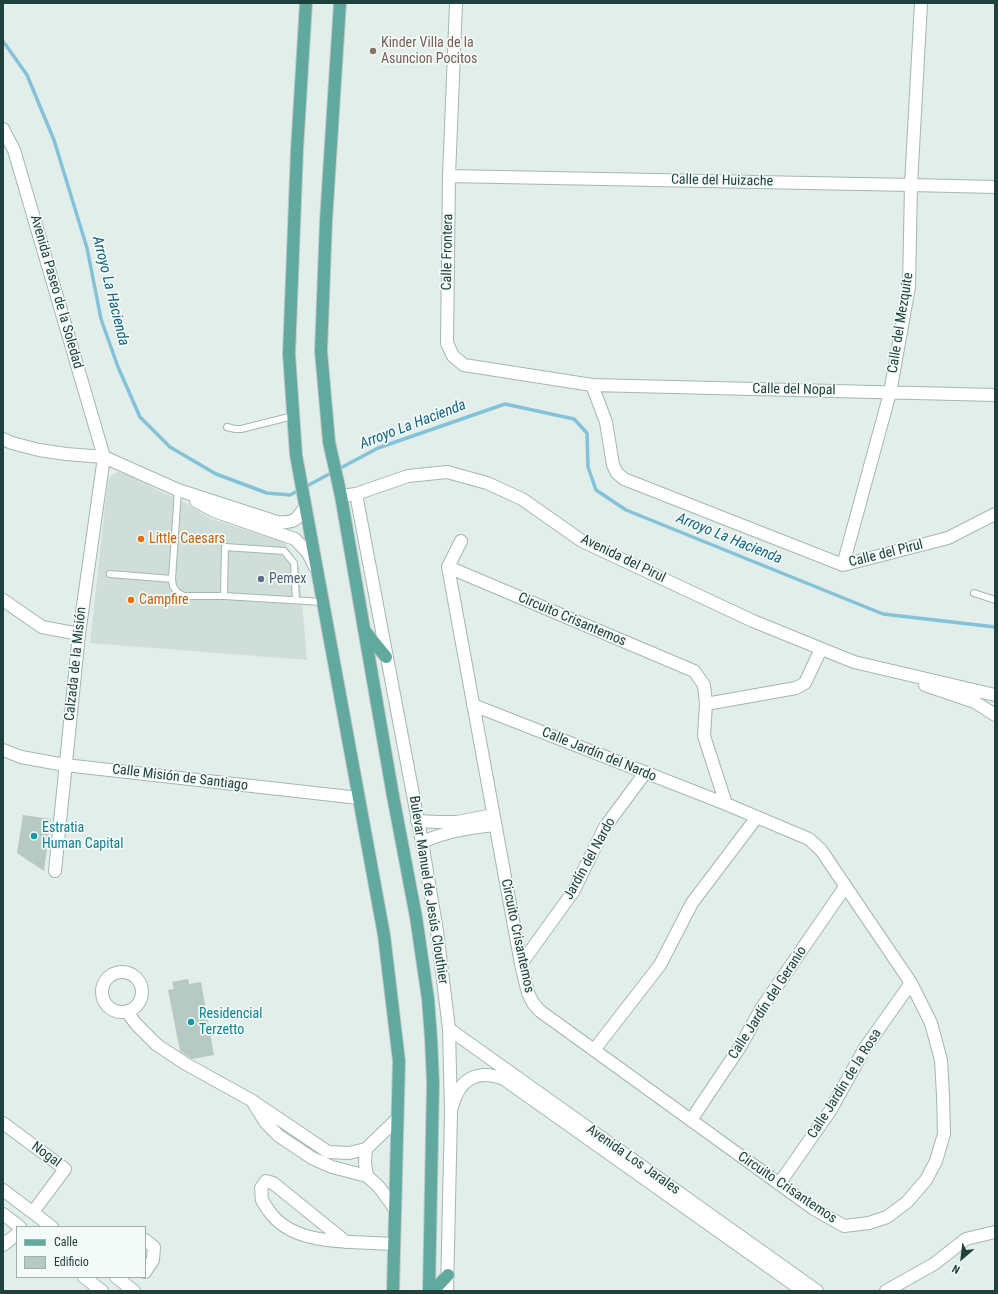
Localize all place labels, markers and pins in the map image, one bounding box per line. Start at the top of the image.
place label: Kinder Villa de la Asuncion Pocitos [381,35,478,68]
marker: Kinder Villa de la Asuncion Pocitos [368,46,378,56]
place label: Little Caesars [149,531,225,547]
marker: Little Caesars [136,534,146,544]
place label: Pemex [269,571,306,587]
marker: Pemex [256,574,266,584]
place label: Campfire [139,592,189,608]
marker: Campfire [126,595,136,605]
place label: Estratia Human Capital [42,820,124,852]
marker: Estratia Human Capital [29,831,39,841]
place label: Residencial Terzetto [199,1006,262,1038]
marker: Residencial Terzetto [186,1017,196,1027]

